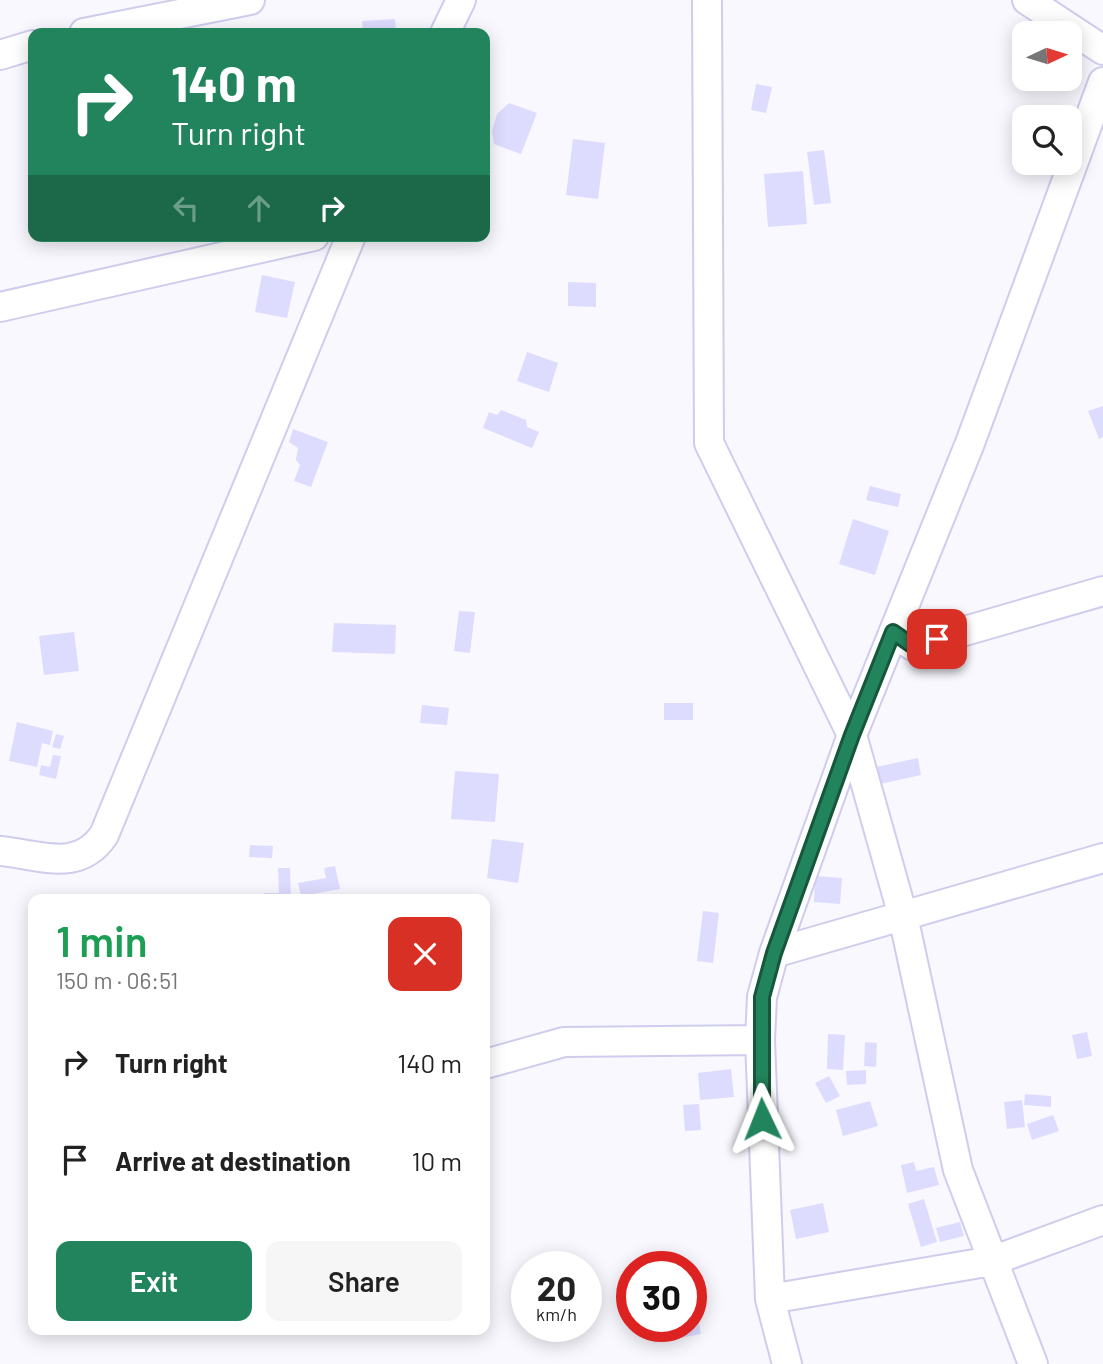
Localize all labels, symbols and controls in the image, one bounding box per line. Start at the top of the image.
north arrow [1012,21,1082,91]
map controls [1012,21,1082,175]
text: 140 m [171,53,297,112]
icon: right [56,56,147,147]
button: search [1012,105,1082,175]
text: Turn right [171,113,306,151]
icon: left [167,189,205,227]
icon: ahead [240,189,278,227]
icon: right [313,189,351,227]
pin [907,609,967,669]
icon: arrive [918,620,956,658]
text: 1 min [56,915,148,965]
button: close [388,917,462,991]
text: 150 m · 06:51 [56,966,178,994]
icon: right [56,1043,94,1081]
text: Turn right [115,1047,228,1078]
text: 140 m [397,1047,462,1078]
position arrow [725,1082,799,1156]
icon: arrive [56,1141,94,1179]
text: Arrive at destination [115,1145,351,1176]
text: 10 m [412,1145,462,1176]
button: Exit [56,1241,252,1321]
button: Share [266,1241,462,1321]
speed limit sign: 30 [616,1251,707,1342]
text: 20 [537,1266,576,1308]
text: km/h [536,1303,577,1325]

